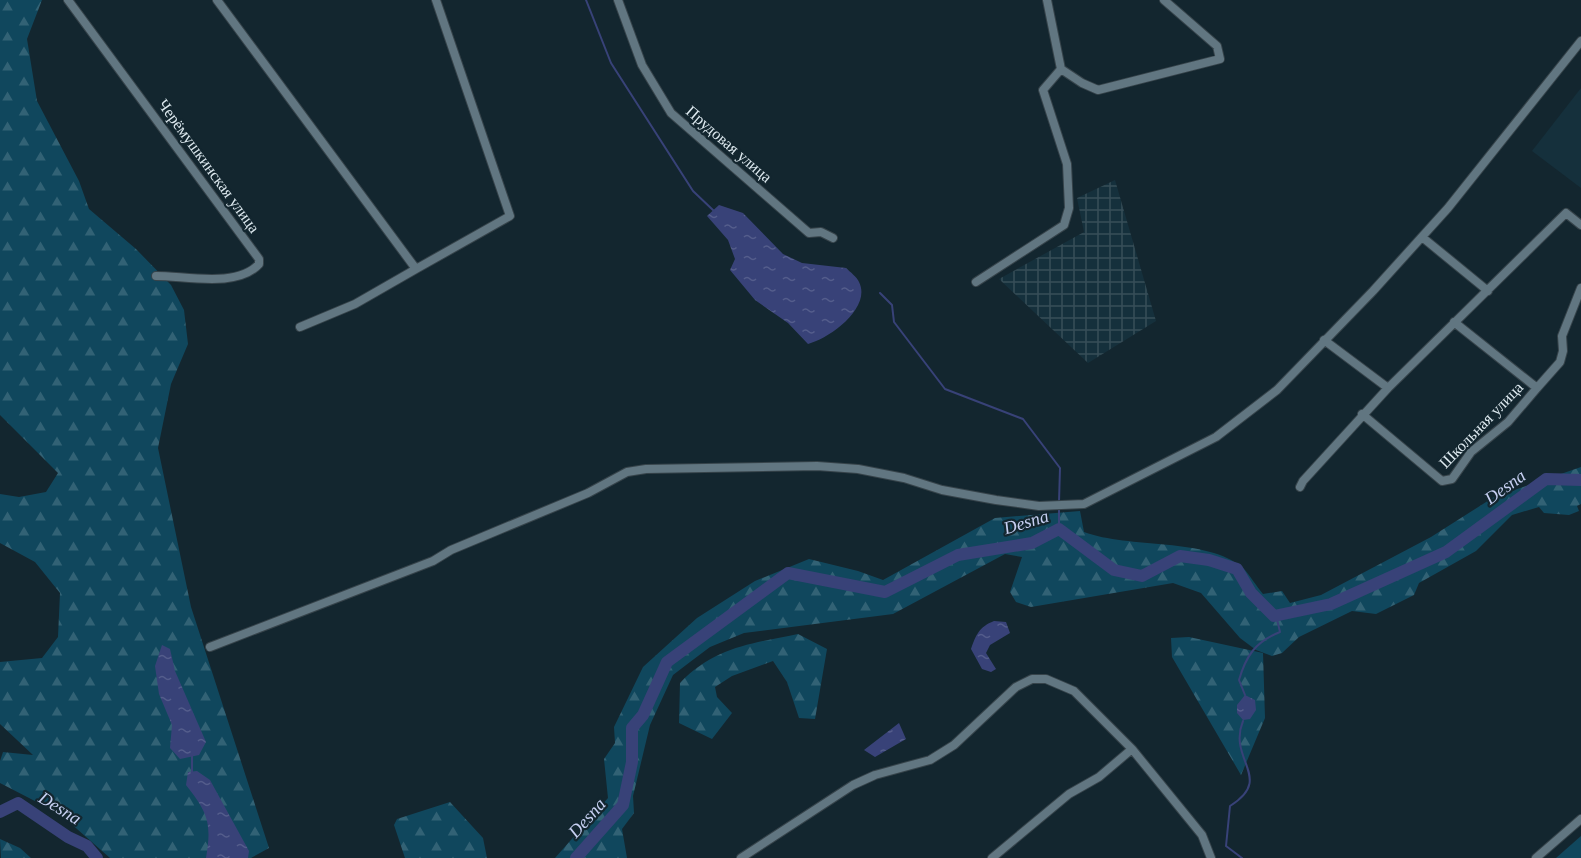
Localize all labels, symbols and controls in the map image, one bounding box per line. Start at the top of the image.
street label: Черёмушкинская улица [154,96,263,237]
street label: Прудовая улица [682,102,775,187]
street label: Школьная улица [1436,379,1527,472]
water label: Desna [1480,465,1529,509]
water label: Desna [1000,506,1051,539]
water label: Desna [34,787,85,829]
water label: Desna [564,794,610,843]

